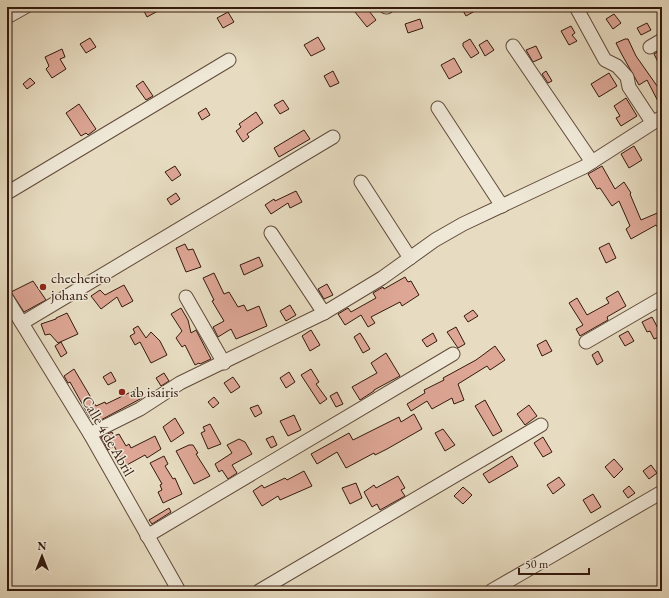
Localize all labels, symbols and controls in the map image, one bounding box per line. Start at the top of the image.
place label: checherito johans [50,268,111,304]
marker: checherito johans [38,282,48,292]
place label: ab isairis [130,382,179,401]
marker: ab isairis [117,387,127,397]
street label: Calle 4 de Abril [78,392,139,480]
north arrow [22,536,62,576]
text: N [38,539,47,553]
scale bar [519,550,589,576]
text: 50 m [525,556,549,572]

